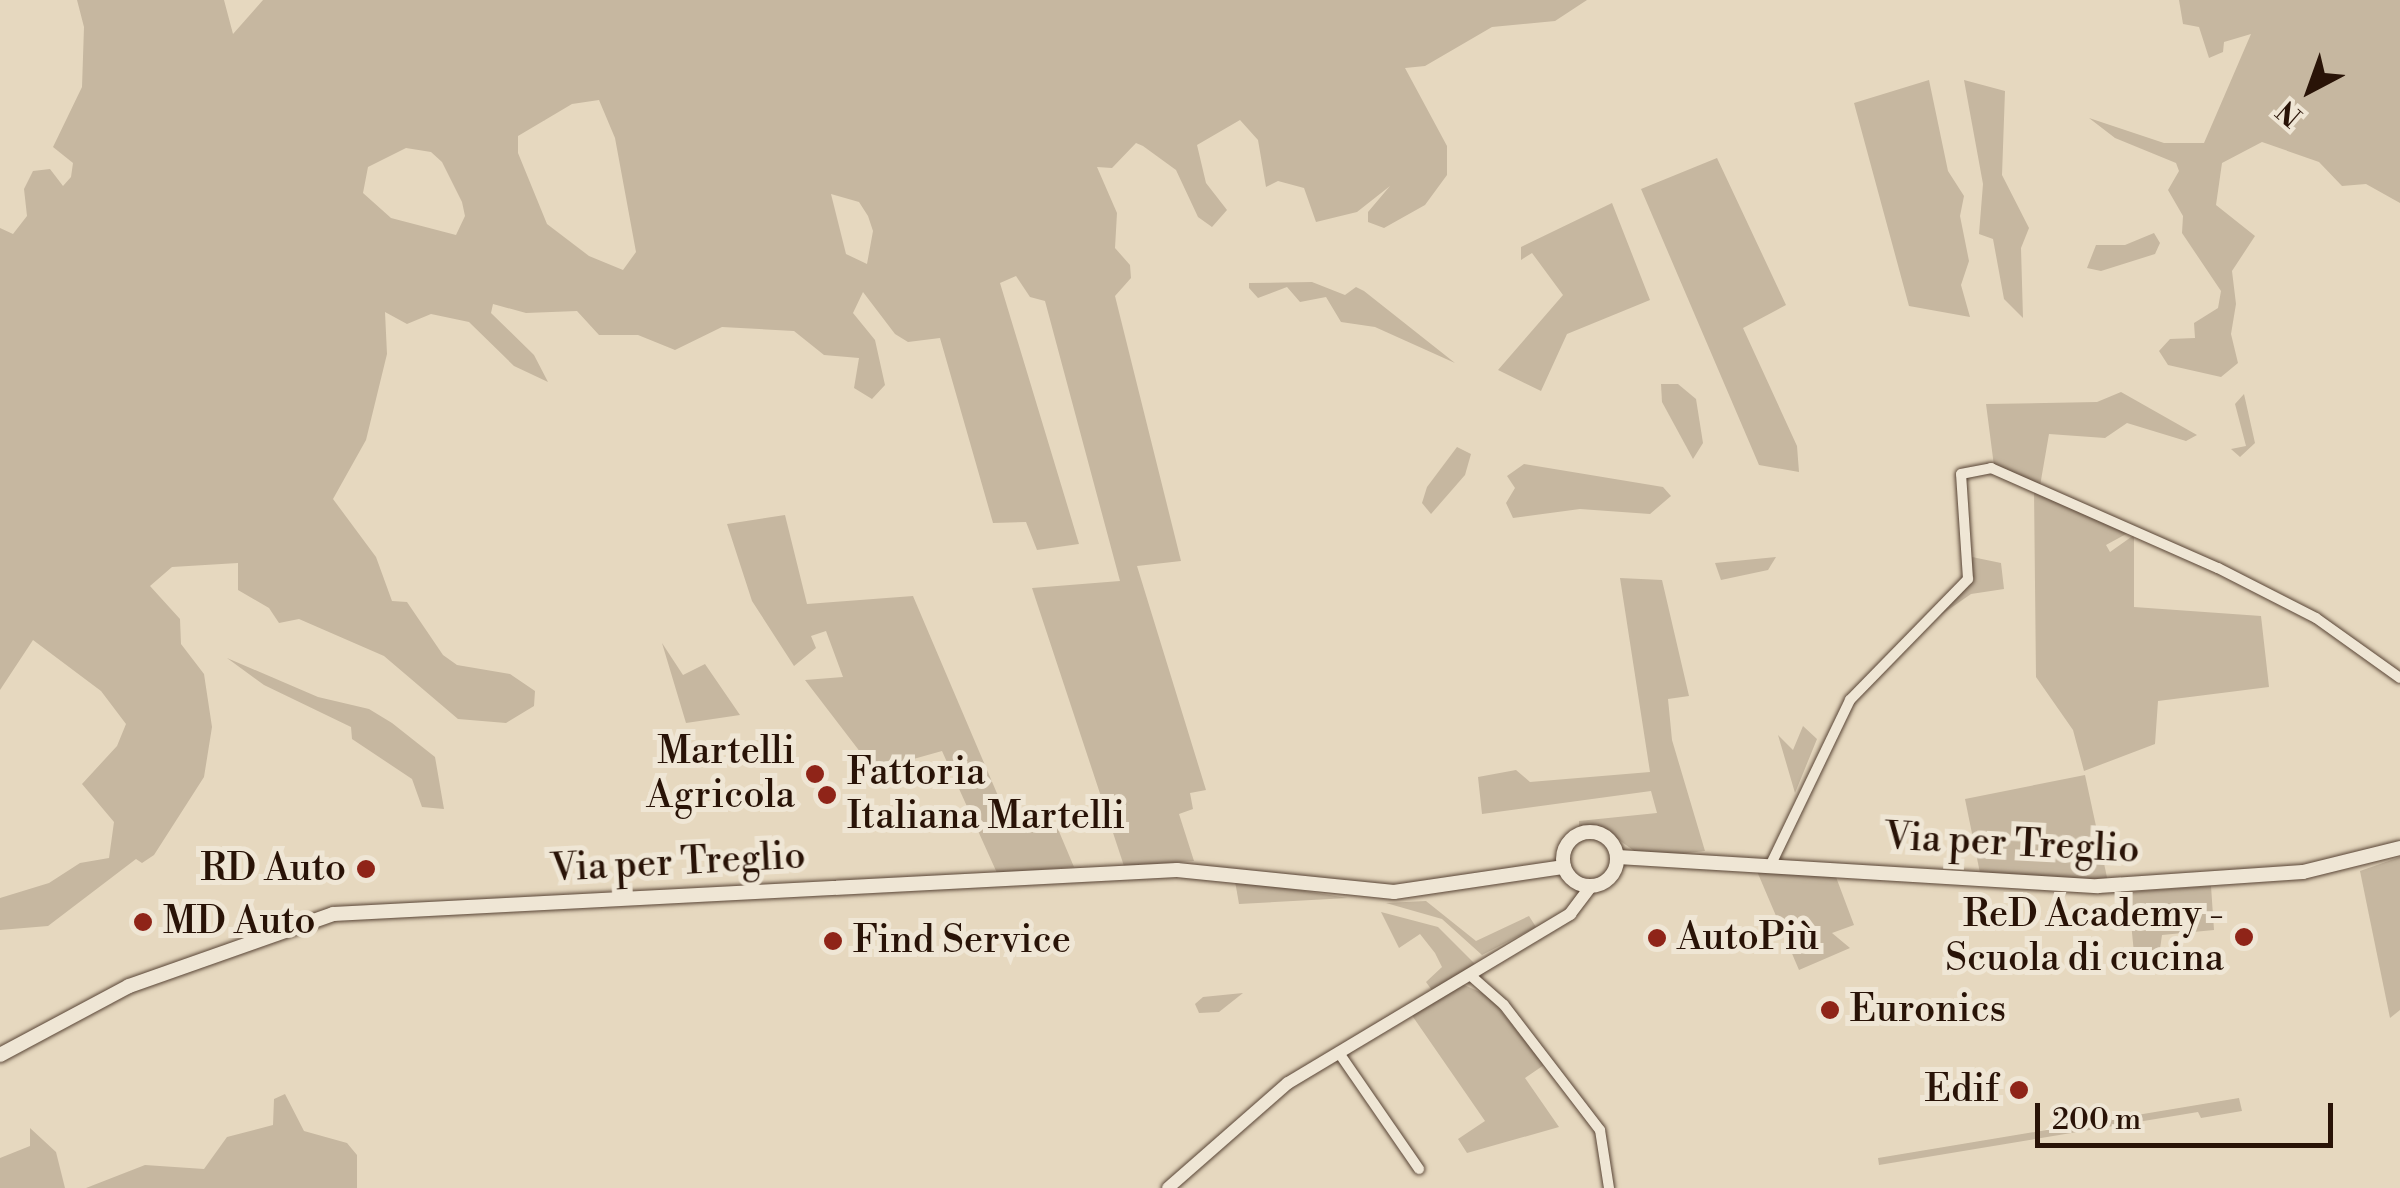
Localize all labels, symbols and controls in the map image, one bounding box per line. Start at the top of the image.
north arrow [2260,40,2360,140]
text: N [2270,93,2310,133]
place label: Martelli Agricola [647,729,795,818]
place label: Fattoria Italiana Martelli [847,750,1125,839]
marker: Martelli Agricola [804,763,826,785]
marker: Fattoria Italiana Martelli [816,784,838,806]
street label: Via per Treglio [1883,815,2141,873]
street label: Via per Treglio [549,834,807,892]
place label: RD Auto [201,846,346,892]
marker: RD Auto [355,858,377,880]
place label: ReD Academy - Scuola di cucina [1945,892,2224,982]
place label: MD Auto [163,899,316,945]
marker: MD Auto [132,911,154,933]
place label: AutoPiù [1677,915,1819,961]
place label: Find Service [853,918,1071,964]
marker: ReD Academy - Scuola di cucina [2233,926,2255,948]
marker: AutoPiù [1646,927,1668,949]
marker: Find Service [822,930,844,952]
place label: Euronics [1850,987,2006,1033]
marker: Euronics [1819,999,1841,1021]
place label: Edif [1925,1067,1999,1113]
marker: Edif [2008,1079,2030,1101]
scale bar [2040,1083,2338,1145]
text: 200 m [2052,1101,2141,1139]

